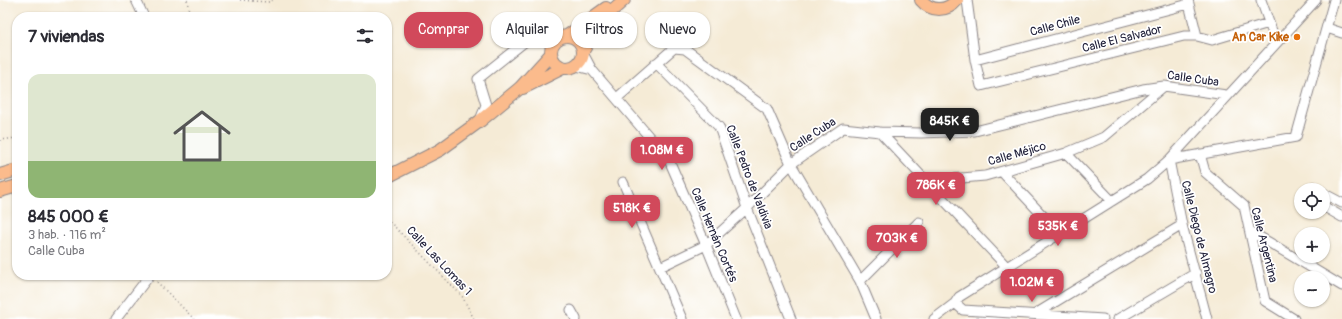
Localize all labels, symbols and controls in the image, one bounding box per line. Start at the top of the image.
chip: Comprar [404,12,483,48]
chip: Alquilar [491,12,563,48]
chip: Filtros [571,12,637,48]
chip: Nuevo [645,12,710,48]
street label: Calle Chile [1028,12,1082,40]
street label: Calle El Salvador [1081,22,1164,56]
icon: filters [354,25,376,47]
text: 7 viviendas [28,26,104,47]
place label: An Car Kike [1232,30,1290,45]
marker: An Car Kike [1292,32,1302,42]
street label: Calle Cuba [1166,68,1220,90]
icon: home [166,100,238,172]
pin: 845K € [917,108,983,142]
text: 845K € [930,113,970,129]
street label: Calle Cuba [787,114,839,155]
street label: Calle Pedro de Valdivia [722,123,776,232]
pin: 1.08M € [625,137,699,171]
street label: Calle Méjico [986,138,1048,169]
text: 1.08M € [640,142,684,158]
pin: 786K € [903,172,969,206]
text: 786K € [916,177,956,193]
street label: Calle Diego de Almagro [1178,179,1220,296]
map controls [1294,183,1330,307]
button: locate [1294,183,1330,219]
street label: Calle Hernán Cortés [687,186,741,285]
pin: 518K € [599,195,665,229]
text: 518K € [613,200,651,216]
text: 845 000 € [28,206,109,227]
street label: Calle Argentina [1247,206,1281,285]
pin: 535K € [1025,213,1091,247]
text: 535K € [1038,218,1078,234]
street label: Calle Las Lomas 1 [403,223,475,299]
pin: 703K € [864,225,930,259]
text: 3 hab. · 116 m² [28,227,106,243]
button: + [1294,227,1330,263]
text: 703K € [876,230,918,246]
text: Calle Cuba [28,243,84,259]
pin: 1.02M € [995,269,1069,303]
button: − [1294,271,1330,307]
text: 1.02M € [1010,274,1054,290]

